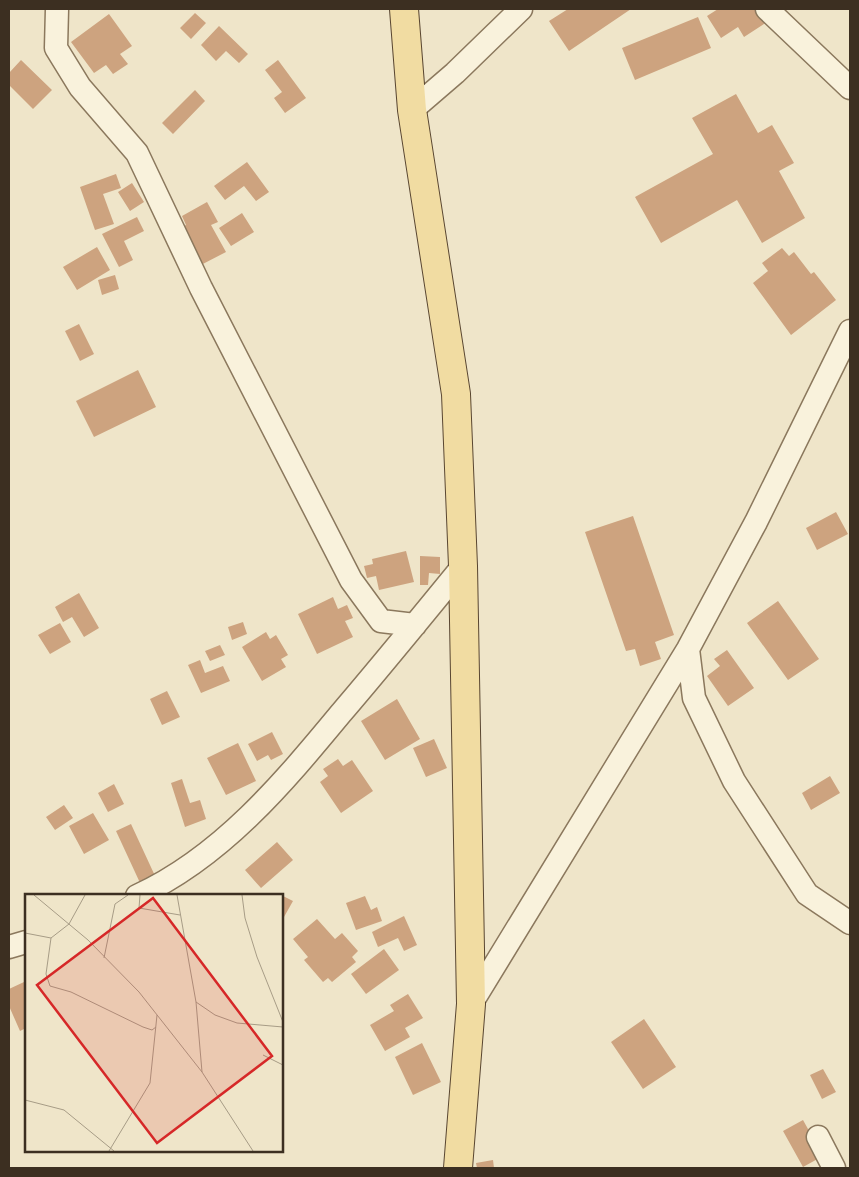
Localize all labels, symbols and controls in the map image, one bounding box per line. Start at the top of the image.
inset map [25,894,282,1152]

